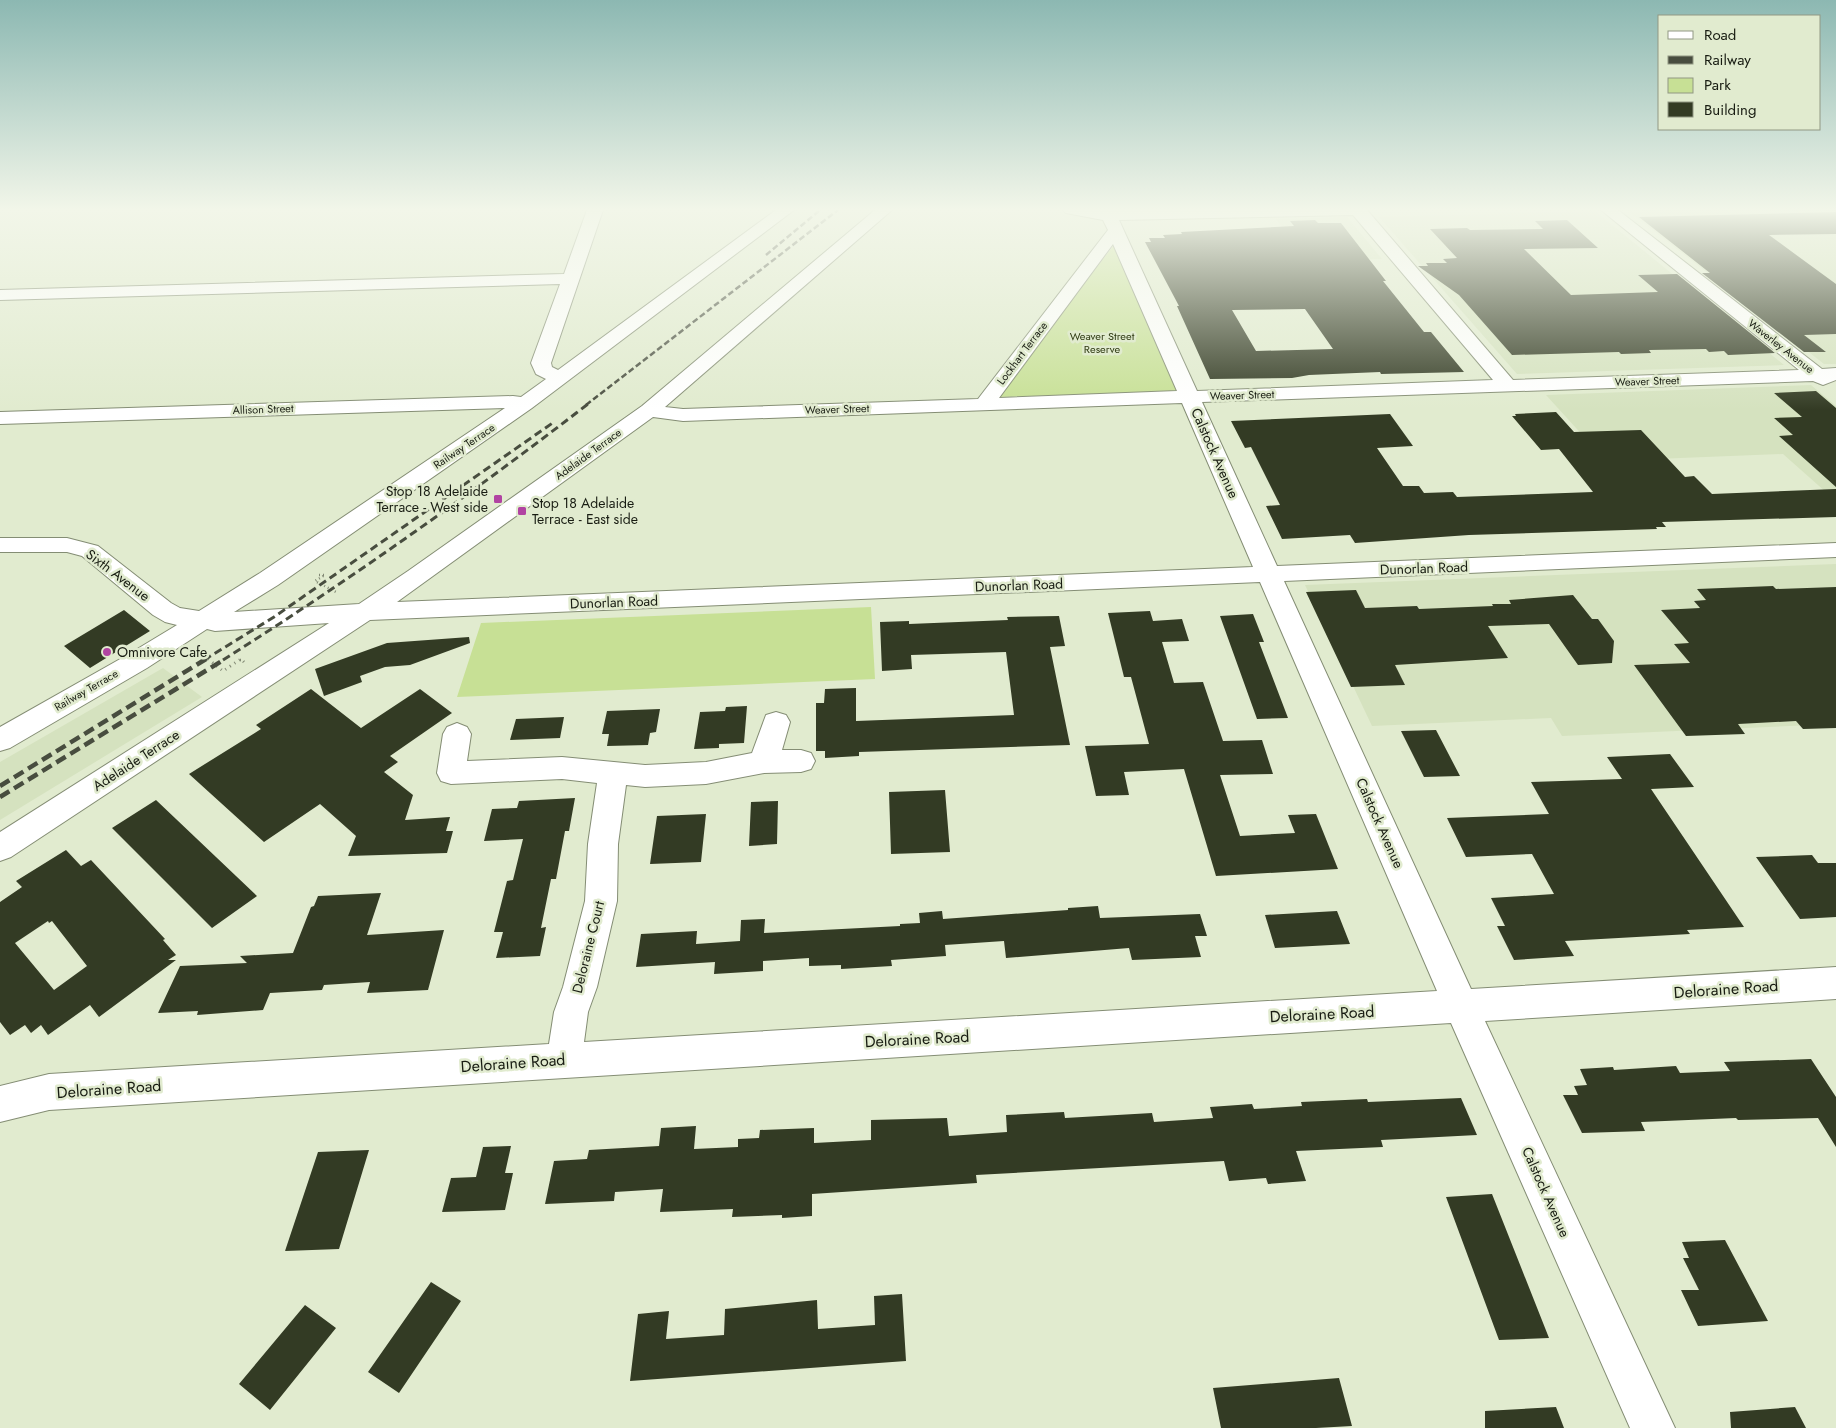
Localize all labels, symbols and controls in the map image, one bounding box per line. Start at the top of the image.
legend [1658,15,1821,130]
text: Road [1704,24,1736,46]
text: Railway [1704,49,1751,71]
text: Park [1704,74,1731,96]
text: Building [1704,99,1756,121]
street label: Waverley Avenue [1745,315,1818,377]
street label: Lockhart Terrace [993,318,1051,388]
park label: Weaver Street Reserve [1070,328,1135,357]
street label: Weaver Street [1614,372,1680,390]
street label: Weaver Street [1209,386,1275,404]
street label: Allison Street [232,400,294,418]
street label: Weaver Street [804,400,870,418]
street label: Calstock Avenue [1186,405,1244,501]
street label: Railway Terrace [430,419,498,473]
street label: Adelaide Terrace [552,424,625,484]
place label: Stop 18 Adelaide Terrace - West side [376,481,488,517]
marker: Stop 18 Adelaide Terrace - West side [492,493,504,505]
place label: Stop 18 Adelaide Terrace - East side [532,493,638,529]
marker: Stop 18 Adelaide Terrace - East side [516,505,528,517]
street label: Sixth Avenue [82,544,154,606]
street label: Dunorlan Road [1379,556,1469,580]
street label: Dunorlan Road [974,573,1064,597]
street label: Dunorlan Road [569,590,659,614]
place label: Omnivore Cafe [117,642,207,662]
marker: Omnivore Cafe [101,646,113,658]
street label: Railway Terrace [51,665,121,715]
street label: Adelaide Terrace [89,724,183,796]
street label: Calstock Avenue [1351,775,1409,871]
street label: Deloraine Court [567,898,609,995]
street label: Deloraine Road [1673,974,1779,1004]
street label: Deloraine Road [1269,1000,1375,1028]
street label: Deloraine Road [864,1025,970,1053]
street label: Deloraine Road [460,1048,566,1078]
street label: Deloraine Road [56,1074,162,1104]
street label: Calstock Avenue [1517,1144,1575,1240]

